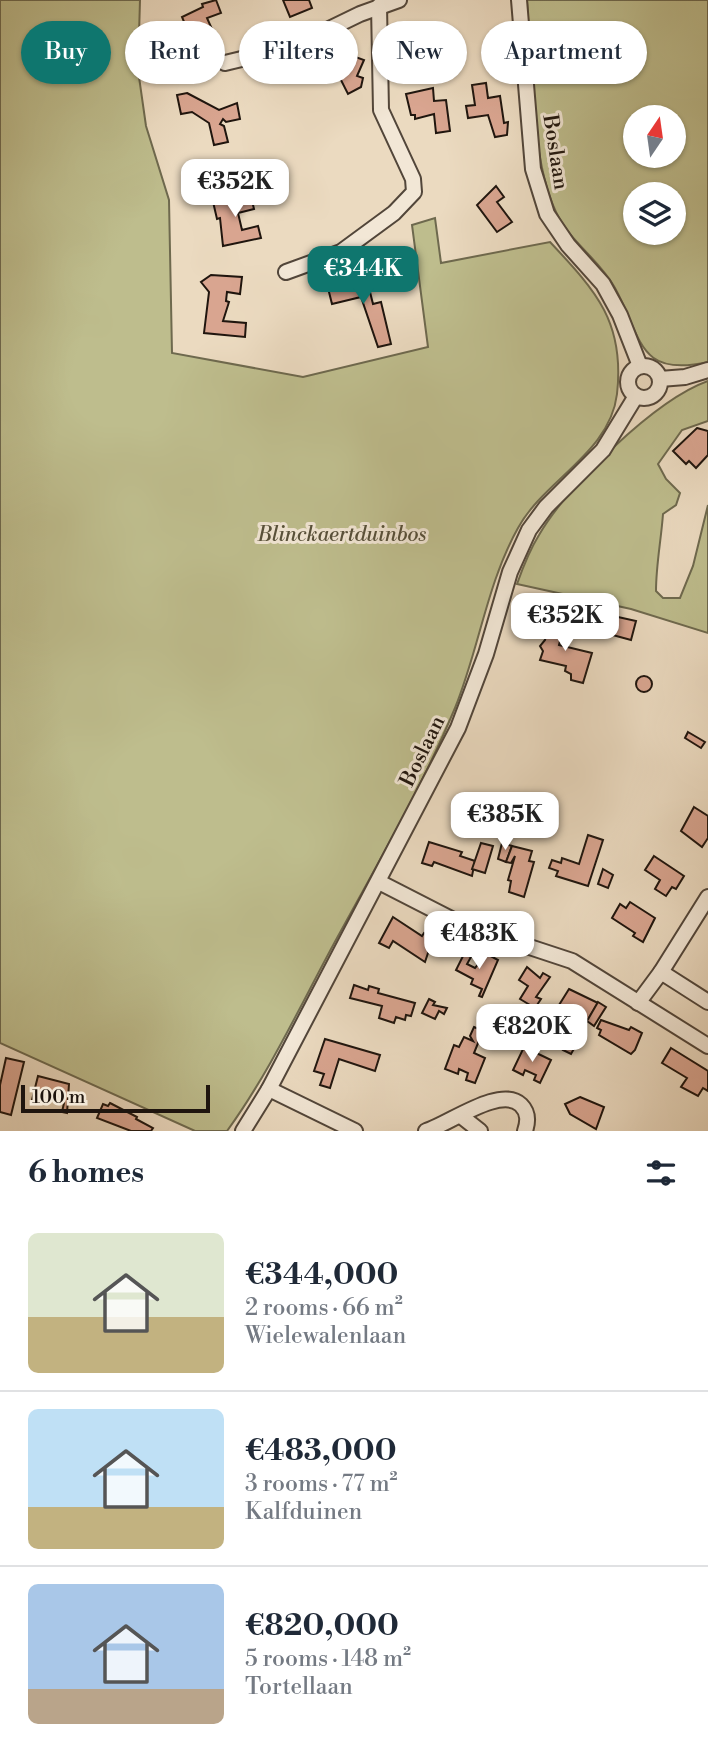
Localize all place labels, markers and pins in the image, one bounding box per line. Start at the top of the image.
pin: €352K [186,160,284,219]
pin: €344K [314,246,412,306]
pin: €352K [516,594,614,653]
pin: €385K [456,792,554,852]
pin: €483K [430,912,528,971]
pin: €820K [483,1004,581,1064]

